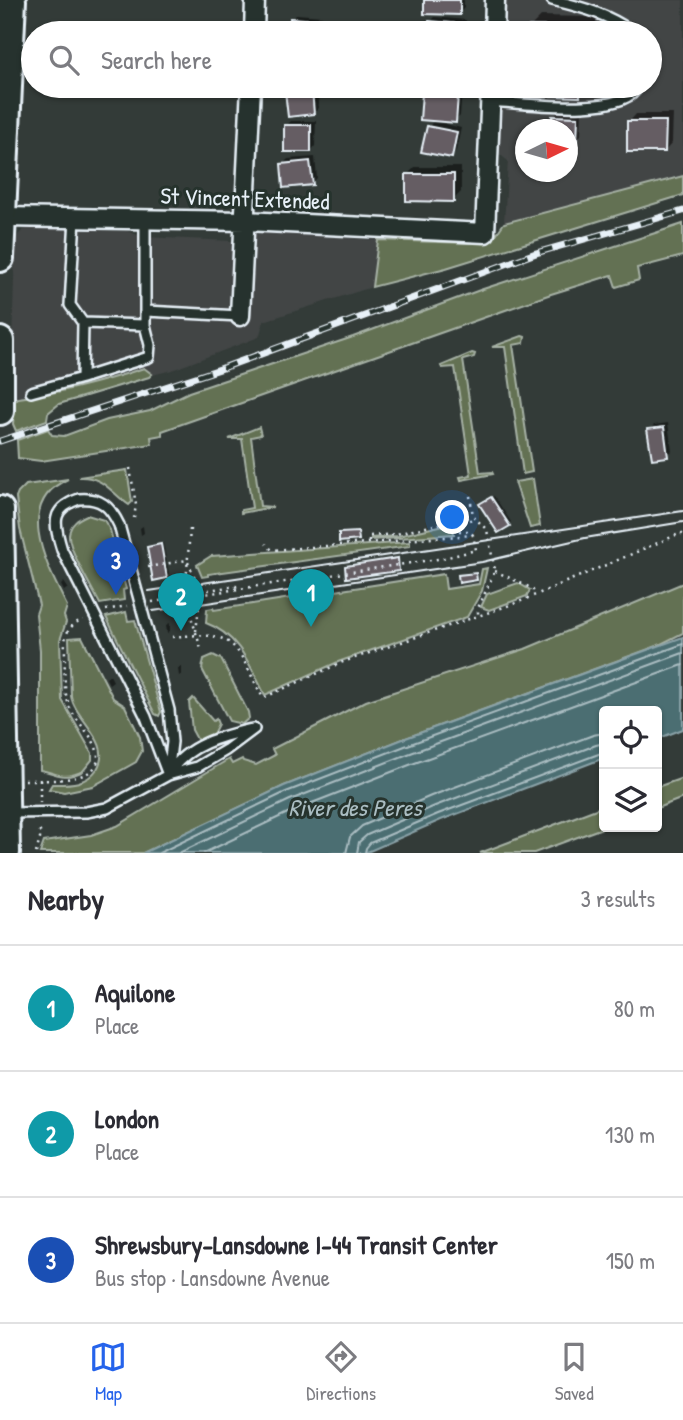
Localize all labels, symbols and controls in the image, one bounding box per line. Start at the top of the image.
search box [21,21,662,98]
icon: search [45,41,83,79]
text: Search here [101,42,212,77]
north arrow [515,119,578,182]
street label: St Vincent Extended [160,180,330,216]
your location [435,500,469,534]
pin: 3 [93,537,139,595]
pin: 1 [288,569,334,627]
pin: 2 [158,573,204,631]
map controls [599,706,662,832]
button: locate [599,706,662,769]
button: layers [599,769,662,832]
water label: River des Peres [289,791,424,823]
text: Nearby [28,879,104,919]
text: 3 results [580,883,655,914]
text: Aquilone [95,975,175,1010]
text: 1 [47,993,55,1024]
text: 80 m [614,993,655,1024]
text: Place [95,1010,139,1041]
text: London [95,1101,159,1136]
text: 2 [46,1119,56,1150]
text: 130 m [605,1119,655,1150]
text: Place [95,1136,139,1167]
text: Shrewsbury-Lansdowne I-44 Transit Center [95,1227,498,1262]
text: 3 [46,1245,56,1276]
text: 150 m [606,1245,655,1276]
text: Bus stop · Lansdowne Avenue [95,1262,330,1293]
tab: Map [89,1338,127,1406]
tab: Directions [306,1338,376,1406]
tab: Saved [555,1338,594,1406]

